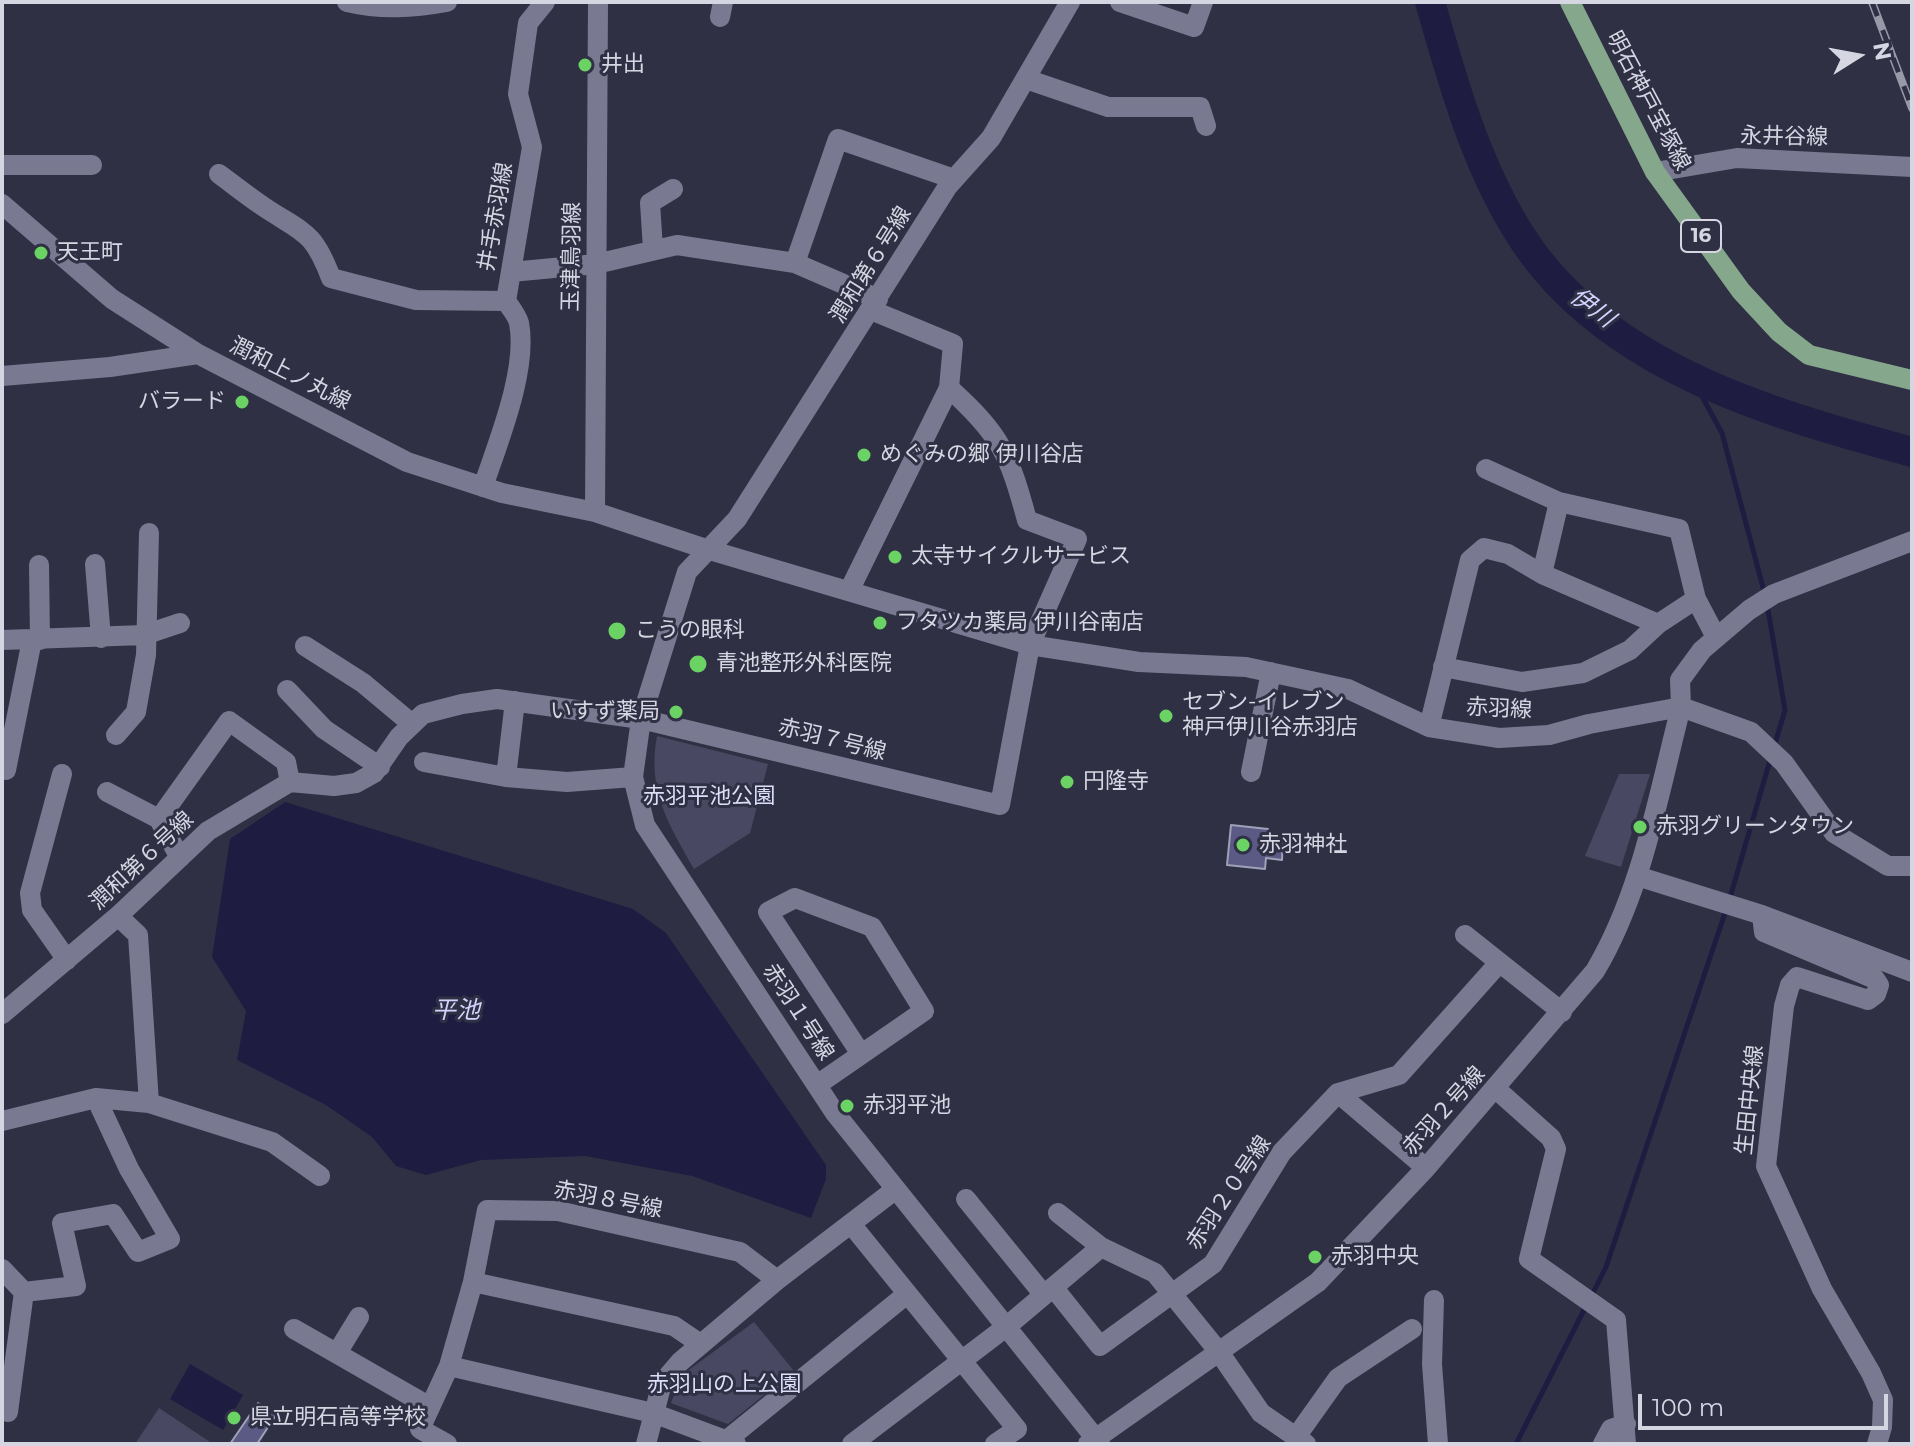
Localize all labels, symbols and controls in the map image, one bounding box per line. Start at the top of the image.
north arrow [1818,16,1898,96]
street label: 明石神戸宝塚線 [1600,27,1696,175]
text: N [1867,40,1897,63]
place label: 井出 [601,52,645,78]
marker: 井出 [576,56,594,74]
street label: 永井谷線 [1740,123,1828,151]
street label: 井手赤羽線 [473,161,519,273]
street label: 玉津鳥羽線 [558,202,586,312]
street label: 潤和第６号線 [825,202,917,328]
road number: 16 [1681,220,1721,252]
place label: 天王町 [57,240,123,266]
marker: 天王町 [32,244,50,262]
water label: 伊川 [1564,282,1620,334]
street label: 潤和上ノ丸線 [225,332,355,416]
place label: バラード [138,389,226,415]
marker: バラード [233,393,251,411]
place label: めぐみの郷 伊川谷店 [880,442,1084,468]
marker: めぐみの郷 伊川谷店 [855,446,873,464]
place label: 太寺サイクルサービス [911,544,1131,570]
marker: 太寺サイクルサービス [886,548,904,566]
place label: フタツカ薬局 伊川谷南店 [896,610,1144,636]
marker: フタツカ薬局 伊川谷南店 [871,614,889,632]
place label: こうの眼科 [635,618,745,644]
marker: こうの眼科 [606,620,628,642]
place label: 青池整形外科医院 [716,651,892,677]
marker: 青池整形外科医院 [687,653,709,675]
place label: セブン-イレブン 神戸伊川谷赤羽店 [1182,690,1358,742]
street label: 赤羽線 [1465,694,1533,724]
place label: いすず薬局 [550,699,660,725]
marker: いすず薬局 [667,703,685,721]
marker: セブン-イレブン 神戸伊川谷赤羽店 [1157,707,1175,725]
street label: 赤羽７号線 [775,714,889,766]
place label: 円隆寺 [1083,769,1149,795]
marker: 円隆寺 [1058,773,1076,791]
park label: 赤羽平池公園 [643,784,775,810]
street label: 潤和第６号線 [85,806,199,916]
place label: 赤羽グリーンタウン [1656,814,1854,840]
marker: 赤羽グリーンタウン [1631,818,1649,836]
place label: 赤羽神社 [1259,832,1347,858]
marker: 赤羽神社 [1234,836,1252,854]
street label: 赤羽１号線 [757,959,839,1065]
water label: 平池 [432,997,480,1025]
street label: 生田中央線 [1731,1044,1769,1156]
street label: 赤羽２号線 [1397,1061,1491,1161]
place label: 赤羽平池 [863,1093,951,1119]
marker: 赤羽平池 [838,1097,856,1115]
street label: 赤羽２０号線 [1181,1131,1277,1255]
street label: 赤羽８号線 [551,1177,665,1223]
place label: 赤羽中央 [1331,1244,1419,1270]
marker: 赤羽中央 [1306,1248,1324,1266]
park label: 赤羽山の上公園 [647,1372,801,1398]
scale bar [1642,1378,1892,1428]
text: 100 m [1652,1393,1724,1422]
place label: 県立明石高等学校 [250,1405,426,1431]
marker: 県立明石高等学校 [225,1409,243,1427]

